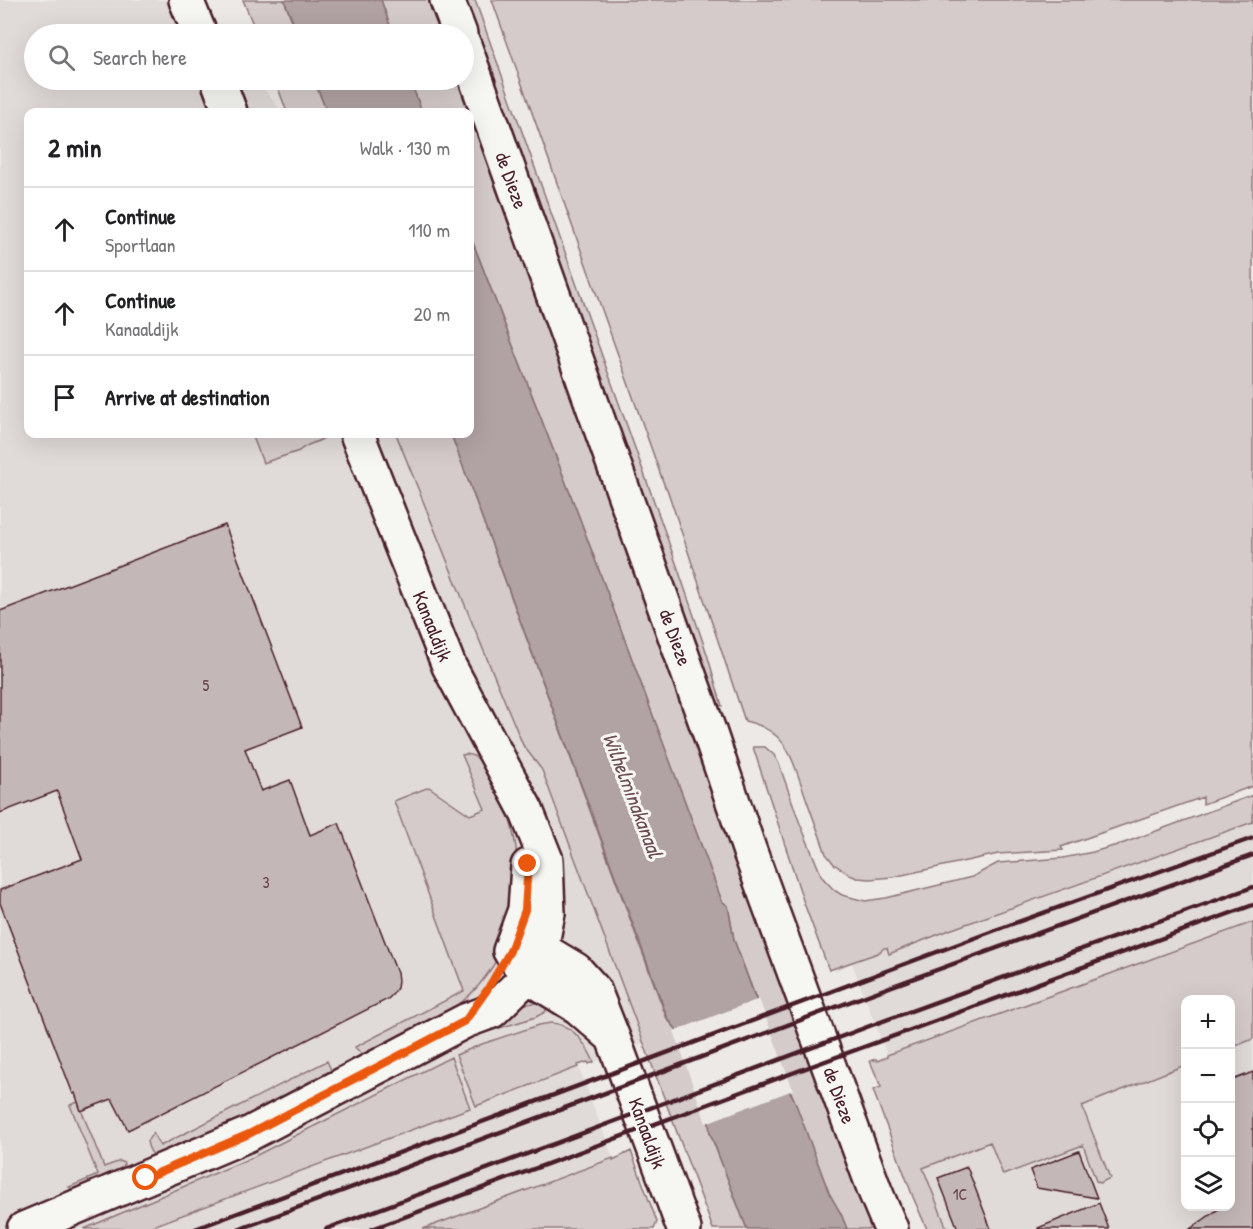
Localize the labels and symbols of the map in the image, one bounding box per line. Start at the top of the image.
street label: de Dieze [489,148,535,212]
street label: Kanaaldijk [407,587,459,665]
street label: de Dieze [653,605,699,669]
house number: 5 [203,674,210,696]
water label: Wilhelminakanaal [596,729,671,863]
route end [514,850,540,876]
house number: 3 [262,871,270,893]
street label: de Dieze [817,1063,863,1127]
street label: Kanaaldijk [623,1094,673,1172]
route start [132,1164,158,1190]
house number: 1C [953,1183,968,1205]

